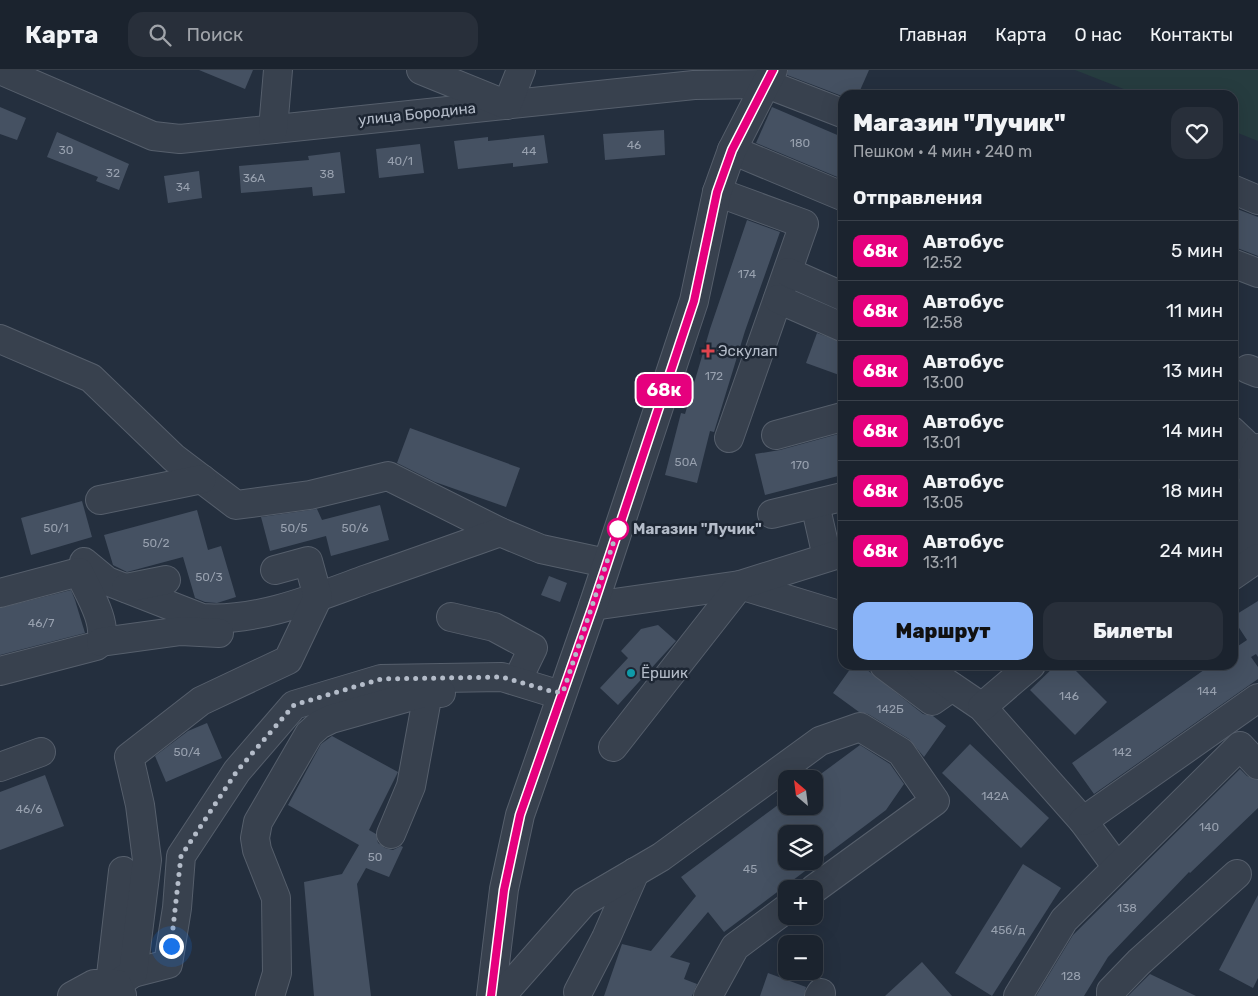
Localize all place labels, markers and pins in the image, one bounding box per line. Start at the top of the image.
place label: Эскулап [718,342,778,360]
marker: Эскулап [702,345,714,357]
marker: Магазин "Лучик" [607,518,629,540]
place label: Магазин "Лучик" [633,520,762,538]
place label: Ёршик [641,664,688,682]
marker: Ёршик [625,667,637,679]

